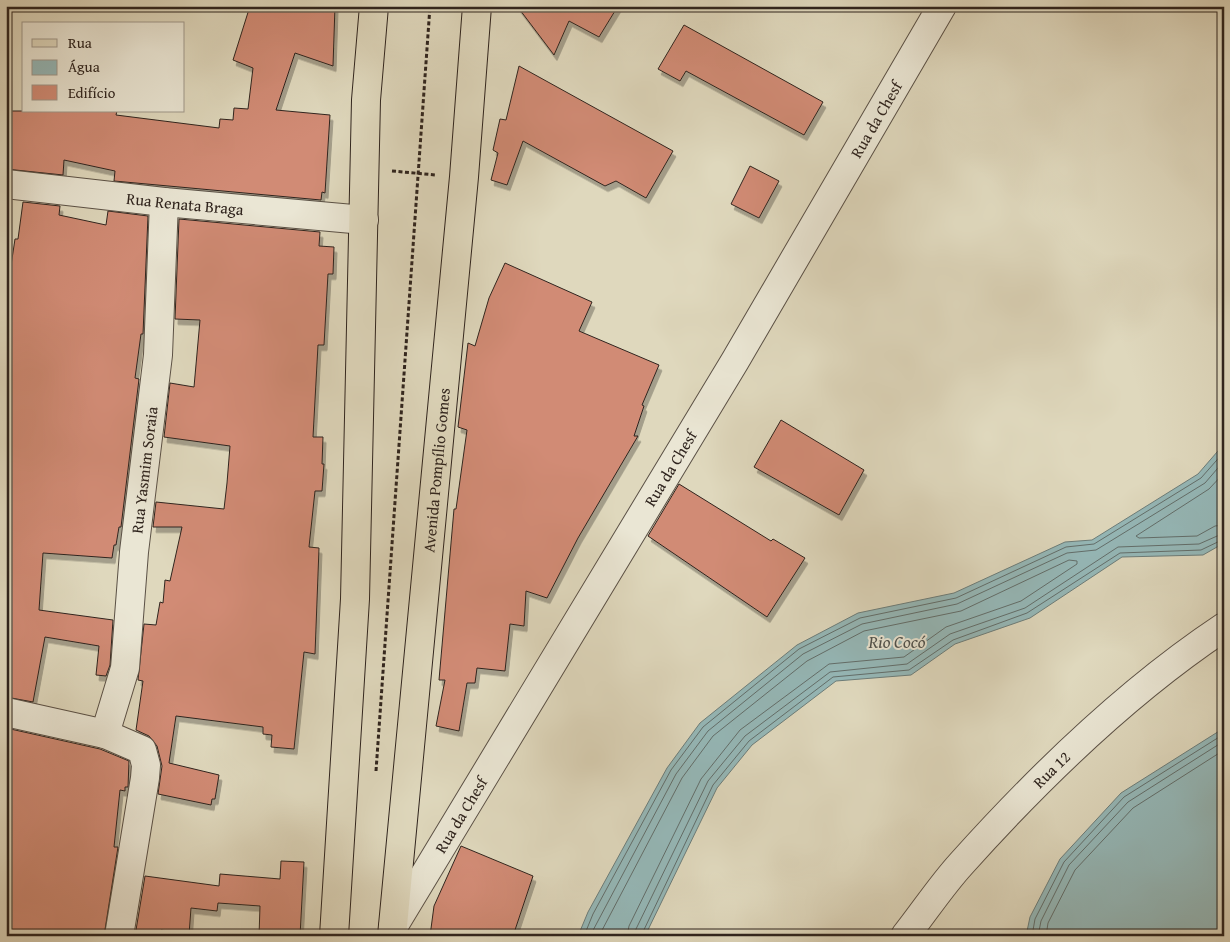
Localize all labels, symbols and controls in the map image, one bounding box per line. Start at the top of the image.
legend [22,22,185,112]
text: Rua [68,32,92,53]
text: Água [68,56,100,77]
street label: Rua da Chesf [844,75,909,162]
text: Edifício [68,82,116,103]
street label: Rua Renata Braga [125,186,245,221]
street label: Avenida Pompílio Gomes [416,387,456,554]
street label: Rua Yasmim Soraia [124,405,164,535]
street label: Rua da Chesf [638,424,703,511]
water label: Rio Cocó [867,628,926,655]
street label: Rua 12 [1027,745,1075,793]
street label: Rua da Chesf [428,771,494,858]

